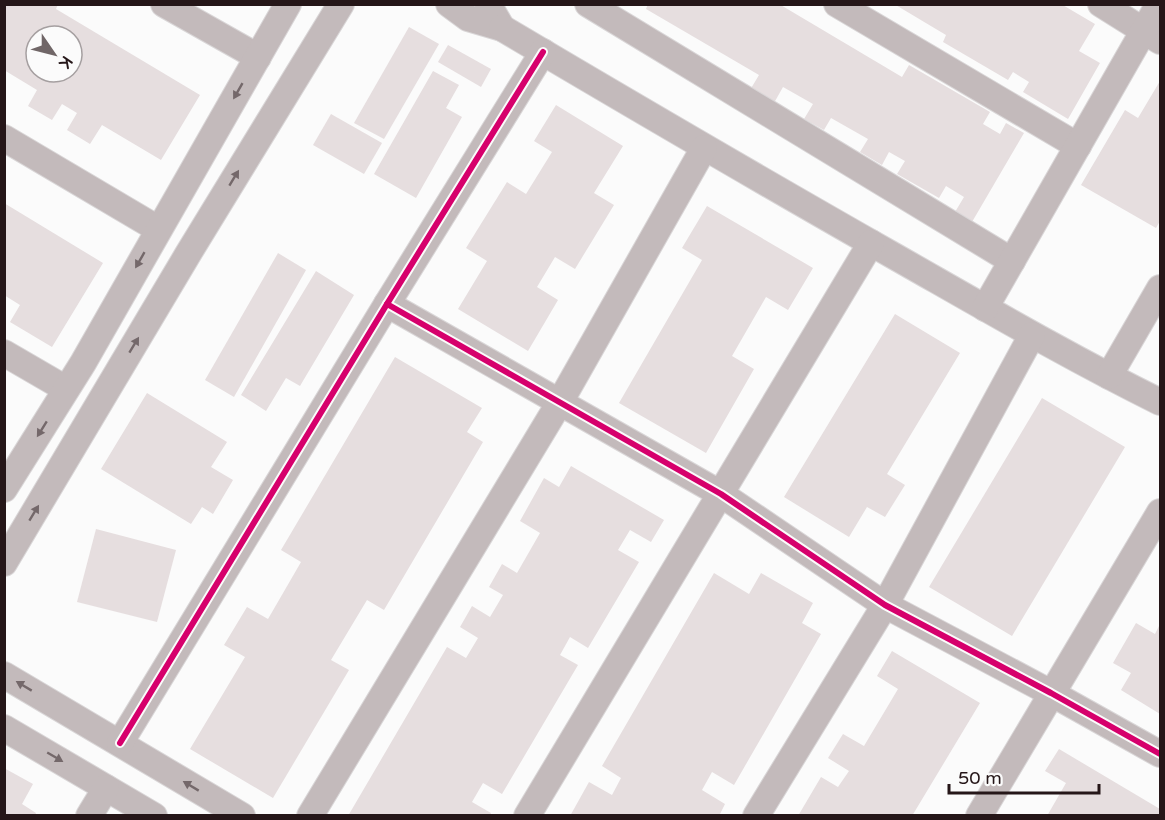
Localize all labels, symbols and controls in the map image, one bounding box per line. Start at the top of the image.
north arrow [24,24,84,84]
text: K [54,52,77,72]
one-way arrow [232,83,243,99]
one-way arrow [229,170,240,186]
one-way arrow [136,252,146,269]
one-way arrow [129,336,139,353]
one-way arrow [36,420,47,437]
one-way arrow [29,505,40,521]
one-way arrow [16,681,32,692]
one-way arrow [47,752,63,763]
scale bar [949,757,1099,795]
text: 50 m [958,767,1002,789]
one-way arrow [183,780,199,791]

